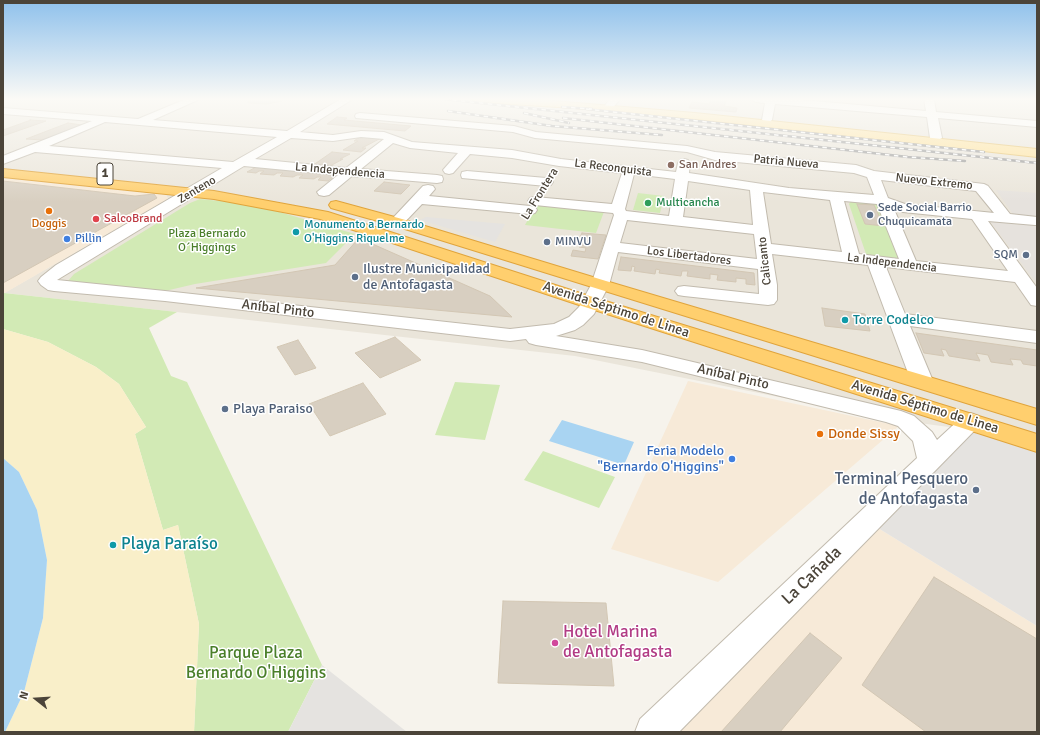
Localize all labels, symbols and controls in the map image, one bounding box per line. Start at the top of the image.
street label: Patria Nueva [753,152,819,172]
street label: La Reconquista [573,156,653,180]
place label: San Andres [679,158,737,172]
street label: La Independencia [294,160,386,182]
marker: San Andres [666,160,676,170]
road number: 1 [97,163,113,185]
street label: La Frontera [518,165,562,223]
street label: Nuevo Extremo [895,171,973,193]
street label: Zenteno [175,173,219,207]
place label: Multicancha [656,196,720,210]
marker: Multicancha [643,198,653,208]
place label: Sede Social Barrio Chuquicamata [878,201,972,229]
marker: Doggis [44,206,54,216]
marker: Sede Social Barrio Chuquicamata [865,210,875,220]
place label: SalcoBrand [104,212,162,226]
marker: SalcoBrand [91,214,101,224]
place label: Doggis [31,217,67,231]
place label: Monumento a Bernardo O'Higgins Riquelme [304,218,424,246]
park label: Plaza Bernardo O´Higgings [168,227,246,255]
marker: Monumento a Bernardo O'Higgins Riquelme [291,227,301,237]
place label: Pillin [75,232,102,246]
marker: Pillin [62,234,72,244]
place label: MINVU [555,235,591,249]
street label: Calicanto [755,236,775,286]
marker: MINVU [542,237,552,247]
street label: Los Libertadores [646,244,732,268]
place label: SQM [994,248,1018,262]
street label: La Independencia [846,250,938,276]
marker: SQM [1021,250,1031,260]
place label: Ilustre Municipalidad de Antofagasta [363,261,490,294]
marker: Ilustre Municipalidad de Antofagasta [350,272,360,282]
street label: Avenida Séptimo de Linea [541,278,691,342]
street label: Aníbal Pinto [241,296,315,322]
place label: Torre Codelco [853,312,934,328]
marker: Torre Codelco [840,315,850,325]
street label: Aníbal Pinto [696,361,770,393]
street label: Avenida Séptimo de Linea [849,377,1001,437]
place label: Playa Paraiso [233,401,313,417]
marker: Playa Paraiso [220,404,230,414]
place label: Donde Sissy [828,426,900,442]
marker: Donde Sissy [815,429,825,439]
place label: Feria Modelo "Bernardo O'Higgins" [597,443,724,476]
marker: Feria Modelo "Bernardo O'Higgins" [727,454,737,464]
place label: Terminal Pesquero de Antofagasta [835,470,968,510]
marker: Terminal Pesquero de Antofagasta [971,485,981,495]
place label: Playa Paraíso [121,535,218,555]
marker: Playa Paraíso [108,540,118,550]
street label: La Cañada [778,543,846,609]
place label: Hotel Marina de Antofagasta [563,623,672,663]
marker: Hotel Marina de Antofagasta [550,638,560,648]
park label: Parque Plaza Bernardo O'Higgins [186,644,326,684]
north arrow [16,679,56,719]
text: N [17,690,31,701]

